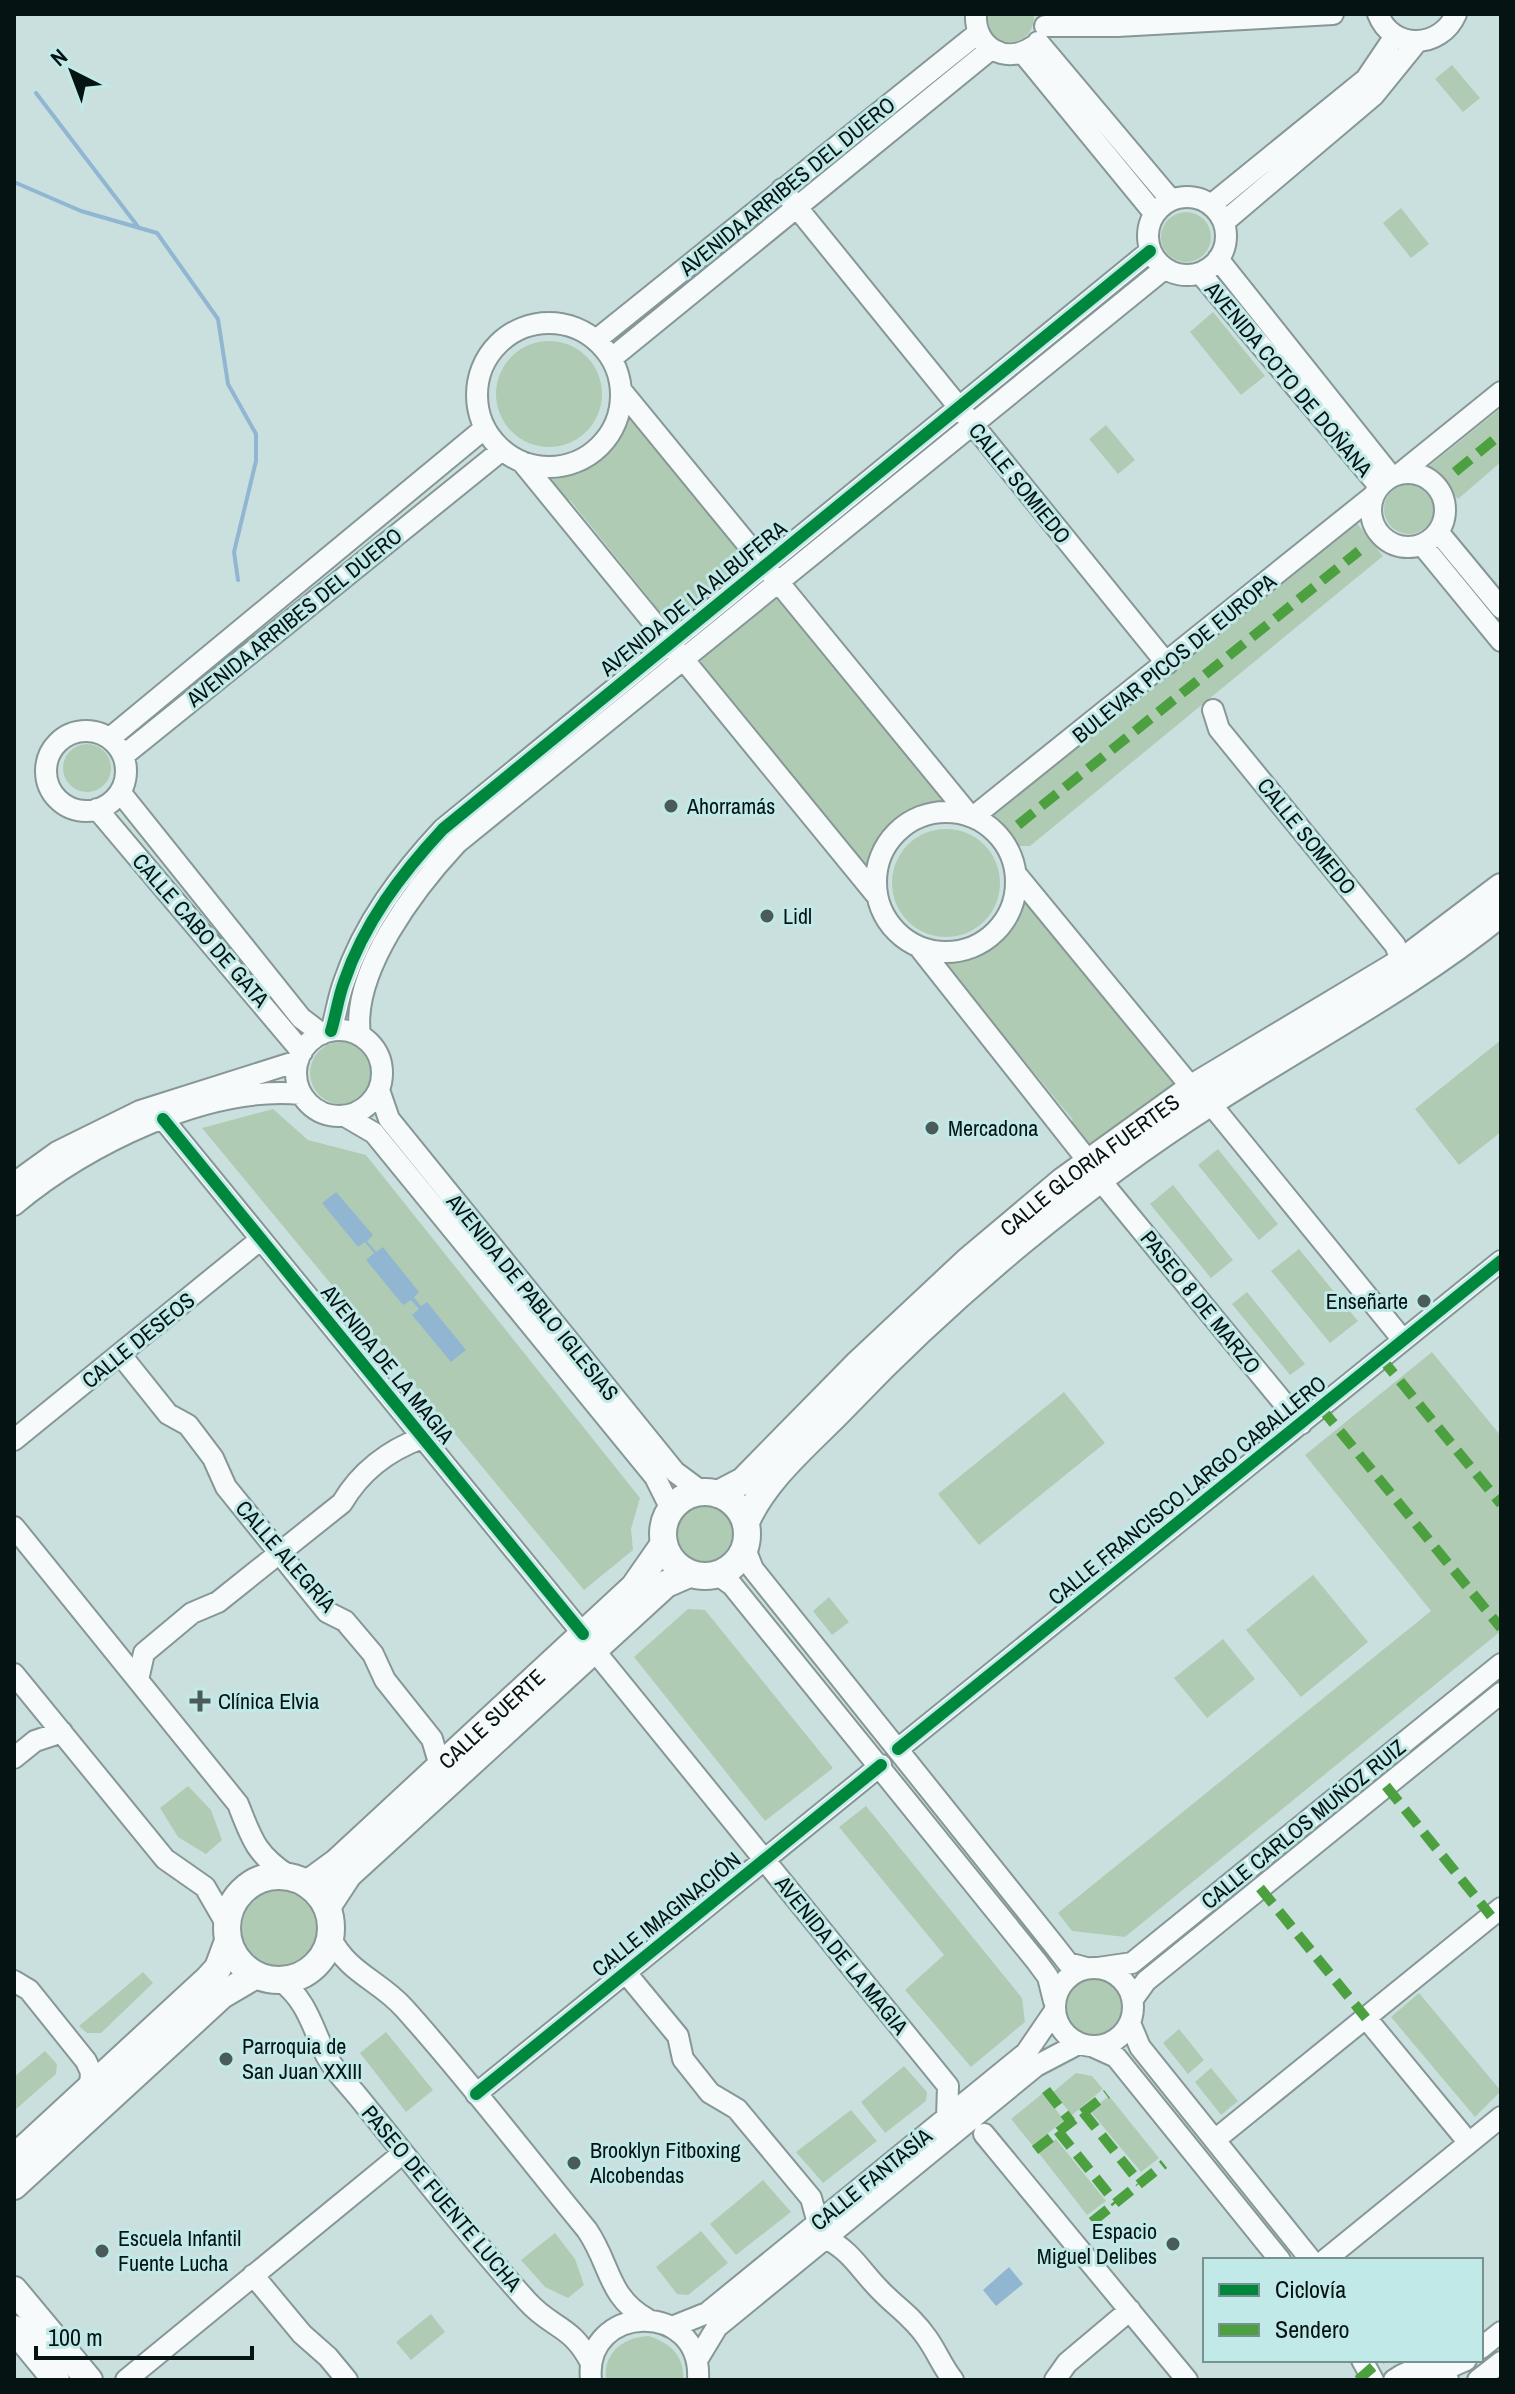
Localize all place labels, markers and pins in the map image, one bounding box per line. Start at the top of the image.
place label: Ahorramás [686,791,775,821]
marker: Ahorramás [662,797,680,815]
place label: Lidl [783,901,812,931]
marker: Lidl [758,907,776,925]
place label: Mercadona [948,1113,1038,1143]
marker: Mercadona [923,1119,941,1137]
place label: Enseñarte [1326,1286,1408,1316]
marker: Enseñarte [1415,1292,1433,1310]
place label: Clínica Elvia [218,1686,319,1716]
marker: Clínica Elvia [189,1690,211,1712]
place label: Parroquia de San Juan XXIII [242,2031,362,2086]
marker: Parroquia de San Juan XXIII [217,2050,235,2068]
place label: Brooklyn Fitboxing Alcobendas [589,2135,740,2190]
marker: Brooklyn Fitboxing Alcobendas [565,2154,583,2172]
place label: Espacio Miguel Delibes [1037,2216,1157,2271]
place label: Escuela Infantil Fuente Lucha [118,2223,241,2278]
marker: Espacio Miguel Delibes [1164,2235,1182,2253]
marker: Escuela Infantil Fuente Lucha [93,2242,111,2260]

